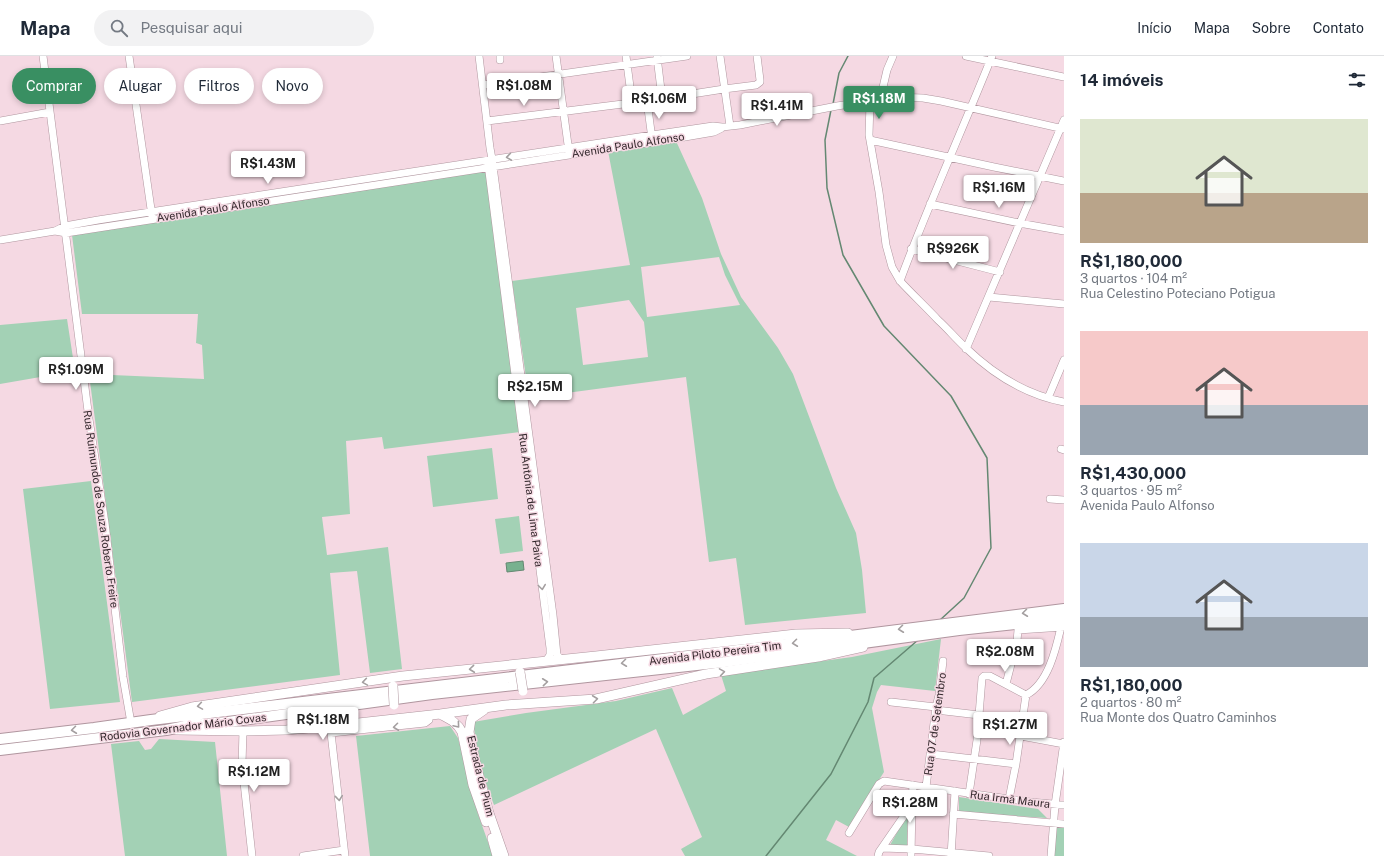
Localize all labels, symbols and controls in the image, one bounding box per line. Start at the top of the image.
search box [94,10,374,46]
text: Mapa [20,17,70,39]
icon: search [108,17,130,39]
text: Pesquisar aqui [140,19,242,36]
text: Início [1137,20,1172,36]
text: Mapa [1194,20,1230,36]
text: Sobre [1252,20,1291,36]
text: Contato [1313,20,1364,36]
chip: Comprar [12,68,96,104]
chip: Alugar [104,68,176,104]
chip: Filtros [184,68,254,104]
chip: Novo [262,68,323,104]
icon: filters [1346,69,1368,91]
text: 14 imóveis [1080,70,1164,90]
pin: R$1.08M [487,73,561,107]
text: R$1.08M [496,78,552,93]
pin: R$1.06M [622,86,696,120]
pin: R$1.18M [842,86,916,120]
text: R$1.06M [631,91,687,106]
text: R$1.18M [852,91,906,106]
pin: R$1.41M [740,93,814,127]
text: R$1.41M [751,98,803,113]
street label: Avenida Paulo Alfonso [571,130,685,160]
icon: home [1188,145,1260,217]
pin: R$1.43M [231,151,305,185]
one-way arrow [505,152,512,161]
text: R$1.43M [240,156,296,171]
pin: R$1.16M [962,175,1036,209]
text: R$1.16M [972,180,1026,195]
street label: Avenida Paulo Alfonso [156,194,270,224]
pin: R$926K [920,236,986,270]
text: R$926K [927,241,979,256]
text: R$1,180,000 [1080,251,1182,271]
text: 3 quartos · 104 m² [1080,271,1187,286]
text: Rua Celestino Poteciano Potigua [1080,286,1275,301]
pin: R$1.09M [39,357,113,391]
icon: home [1188,357,1260,429]
text: R$1.09M [48,362,104,377]
pin: R$2.15M [498,374,572,408]
text: R$2.15M [507,379,563,394]
street label: Rua Ruimundo de Souza Roberto Freire [81,409,121,609]
street label: Rua Antônia de Lima Paiva [517,433,545,567]
text: R$1,430,000 [1080,463,1186,483]
text: 3 quartos · 95 m² [1080,483,1182,498]
text: Avenida Paulo Alfonso [1080,498,1215,513]
icon: home [1188,569,1260,641]
one-way arrow [537,584,546,590]
one-way arrow [1022,608,1028,617]
one-way arrow [898,624,904,633]
one-way arrow [792,638,798,647]
street label: Avenida Piloto Pereira Tim [648,639,782,667]
pin: R$2.08M [968,639,1042,673]
text: R$2.08M [976,644,1034,659]
one-way arrow [621,659,627,668]
one-way arrow [469,664,475,673]
one-way arrow [719,668,726,676]
street label: Rua 07 de Setembro [922,672,948,776]
text: R$1,180,000 [1080,675,1182,695]
one-way arrow [362,677,368,686]
one-way arrow [541,678,548,687]
one-way arrow [592,695,599,704]
text: 2 quartos · 80 m² [1080,695,1182,710]
one-way arrow [197,701,203,710]
pin: R$1.18M [286,707,360,741]
text: Rua Monte dos Quatro Caminhos [1080,710,1277,725]
street label: Rodovia Governador Mário Covas [99,711,267,743]
text: R$1.18M [296,712,350,727]
pin: R$1.27M [973,712,1047,746]
text: R$1.27M [982,717,1038,732]
one-way arrow [452,721,459,728]
one-way arrow [393,722,399,731]
one-way arrow [71,726,77,735]
street label: Estrada de Pium [465,734,497,818]
pin: R$1.12M [217,759,291,793]
text: R$1.12M [228,764,280,779]
street label: Rua Irmã Maura [969,788,1051,810]
pin: R$1.28M [873,790,947,824]
one-way arrow [334,795,343,801]
text: R$1.28M [882,795,938,810]

